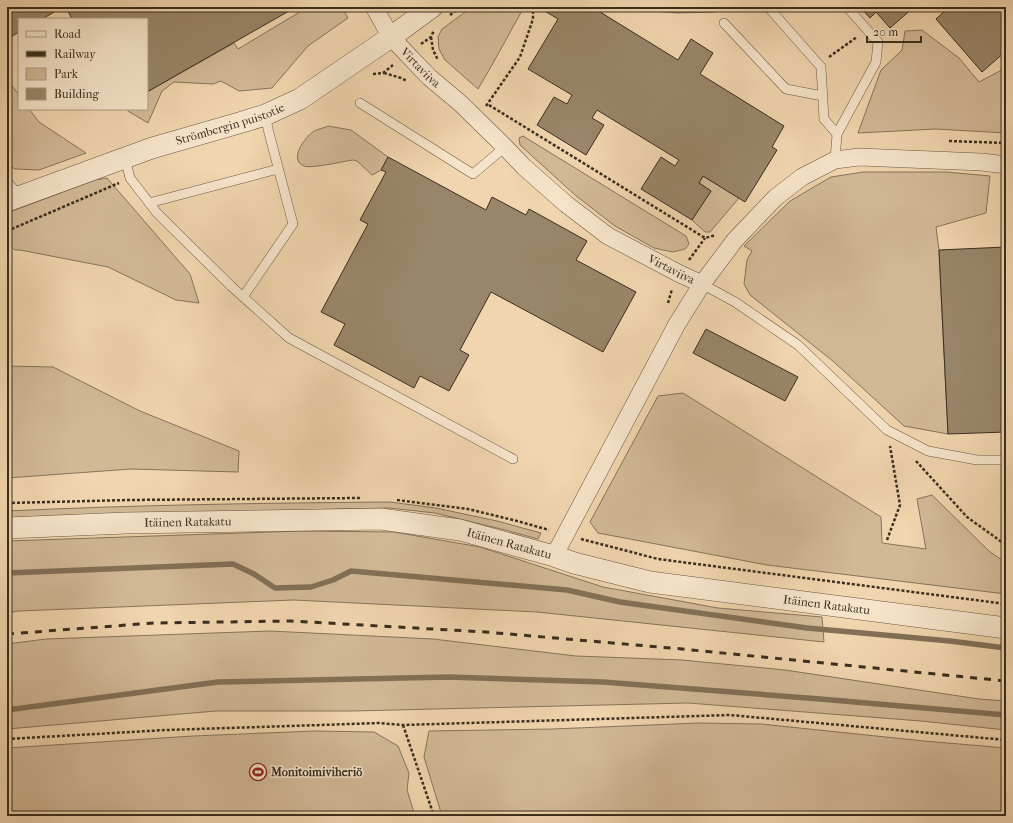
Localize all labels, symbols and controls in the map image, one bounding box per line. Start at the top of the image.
legend [18,18,148,110]
scale bar [867,18,921,44]
text: 20 m [873,25,898,39]
text: Road [54,27,81,41]
street label: Virtaviiva [397,44,444,91]
text: Railway [54,47,96,61]
text: Park [54,67,79,81]
text: Building [54,87,99,101]
street label: Strömbergin puistotie [174,100,287,148]
street label: Virtaviiva [645,251,697,287]
street label: Itäinen Ratakatu [144,514,232,530]
street label: Itäinen Ratakatu [465,525,553,562]
street label: Itäinen Ratakatu [782,592,871,617]
sports icon: Monitoimiviheriö [248,762,268,782]
place label: Monitoimiviheriö [270,765,362,779]

